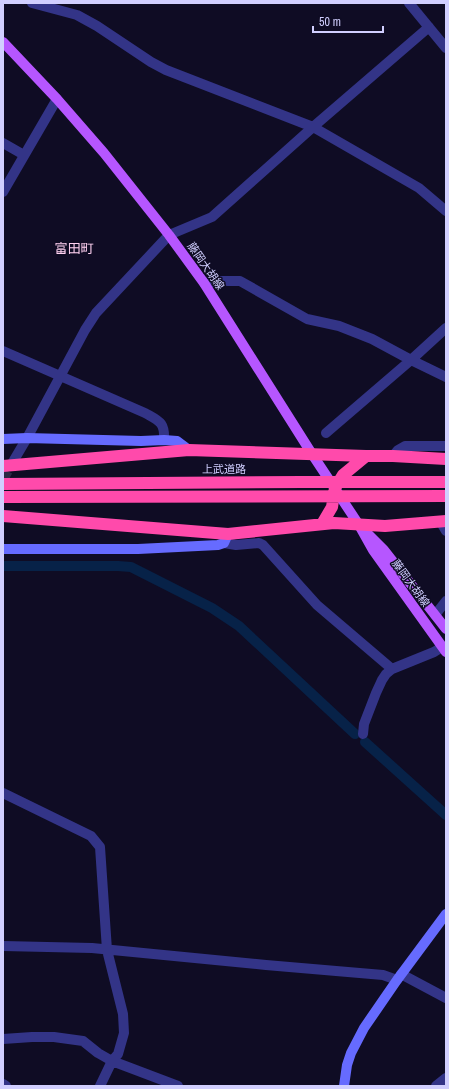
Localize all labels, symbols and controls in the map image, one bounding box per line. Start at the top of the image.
scale bar [313,8,383,34]
text: 50 m [319,14,341,30]
street label: 藤岡大胡線 [184,239,228,293]
district label: 富田町 [54,240,94,257]
street label: 上武道路 [202,462,246,476]
street label: 藤岡大胡線 [389,557,433,609]

